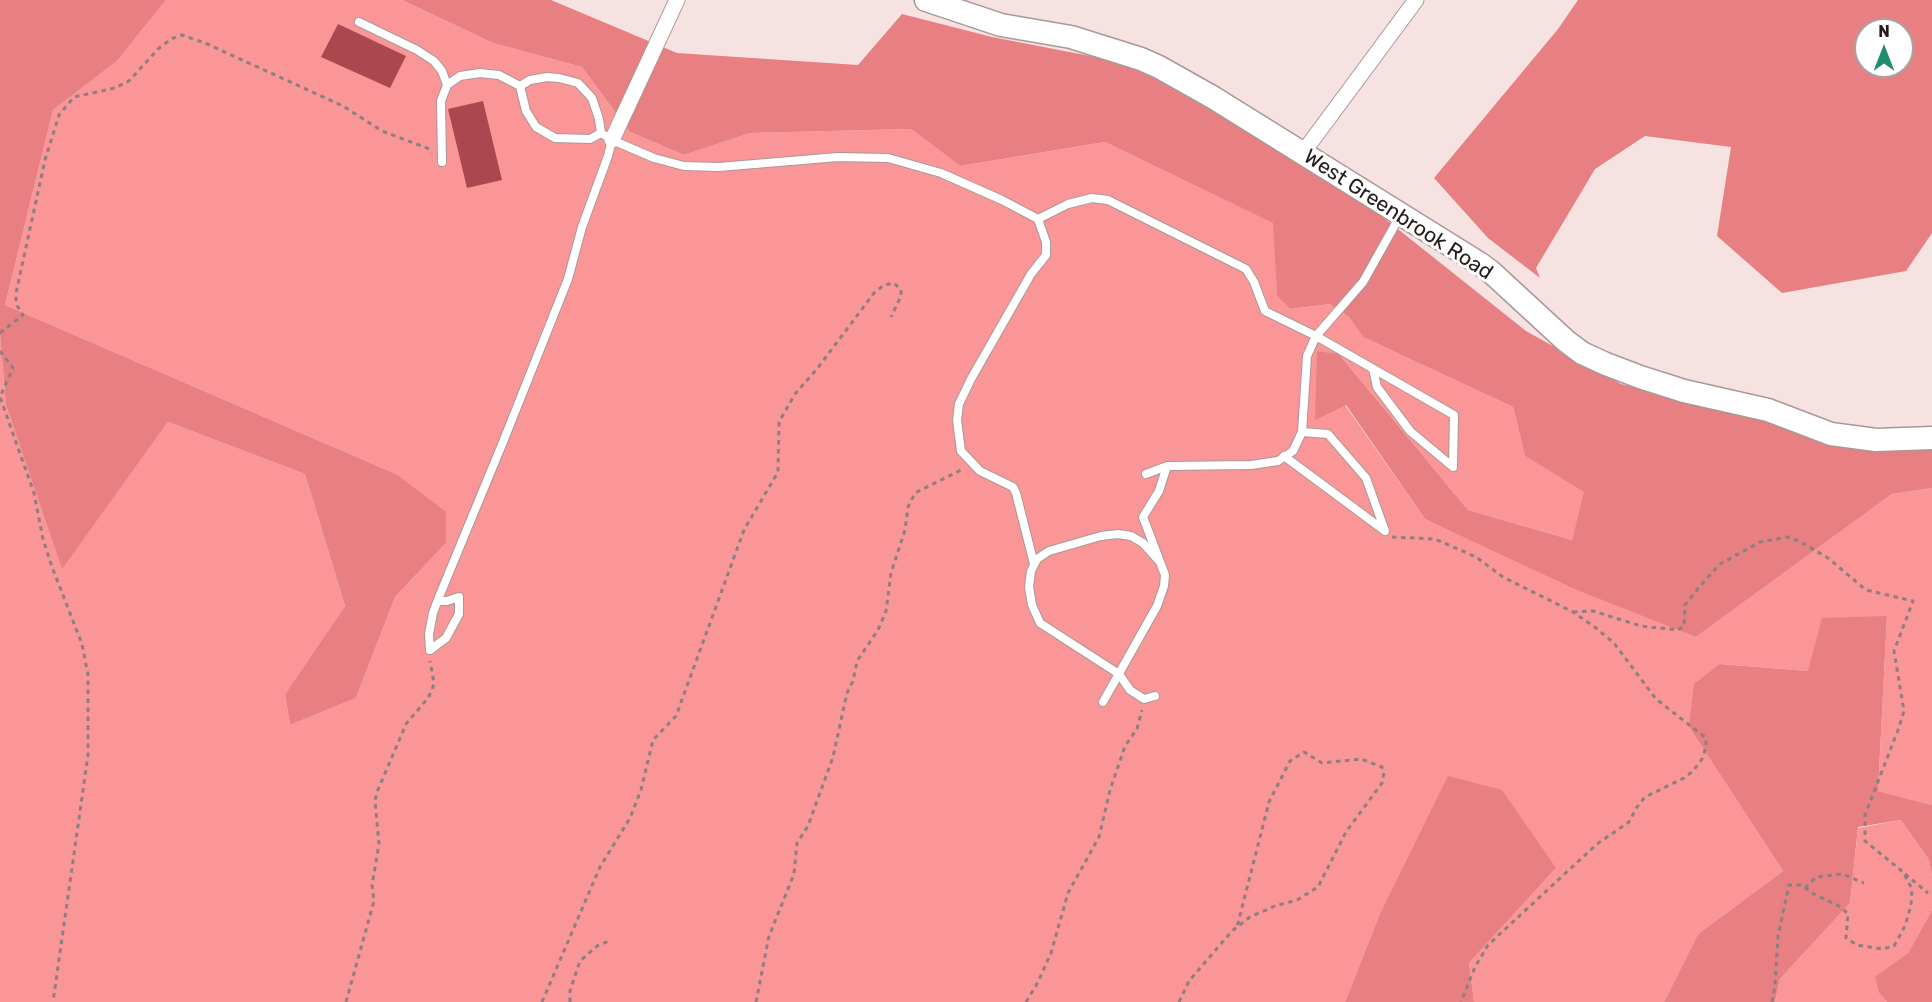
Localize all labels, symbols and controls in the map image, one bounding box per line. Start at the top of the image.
north arrow [1854,18,1914,78]
text: N [1878,22,1890,41]
street label: West Greenbrook Road [1299,144,1497,286]

